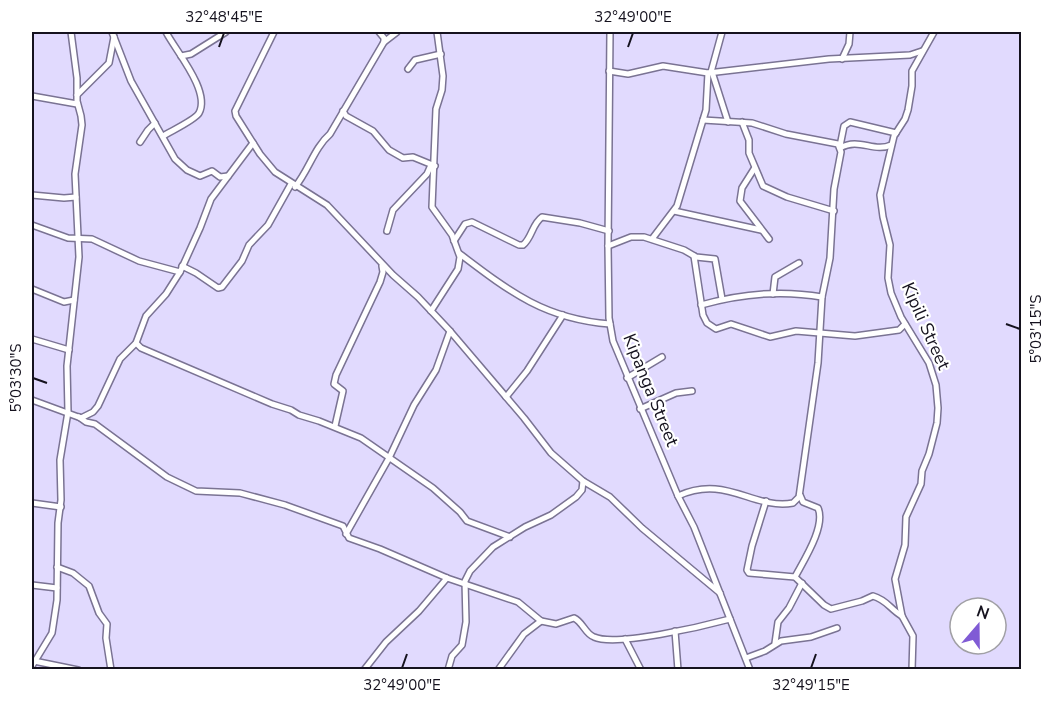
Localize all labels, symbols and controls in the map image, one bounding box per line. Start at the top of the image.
text: 32°48'45"E [185,7,263,27]
text: 32°49'00"E [594,7,672,27]
street label: Kipili Street [896,278,956,374]
text: 5°03'15"S [1026,295,1046,363]
street label: Kipanga Street [617,330,685,451]
text: 5°03'30"S [6,344,26,412]
north arrow [948,596,1008,656]
text: N [973,600,992,625]
text: 32°49'00"E [363,675,441,695]
text: 32°49'15"E [772,675,850,695]

